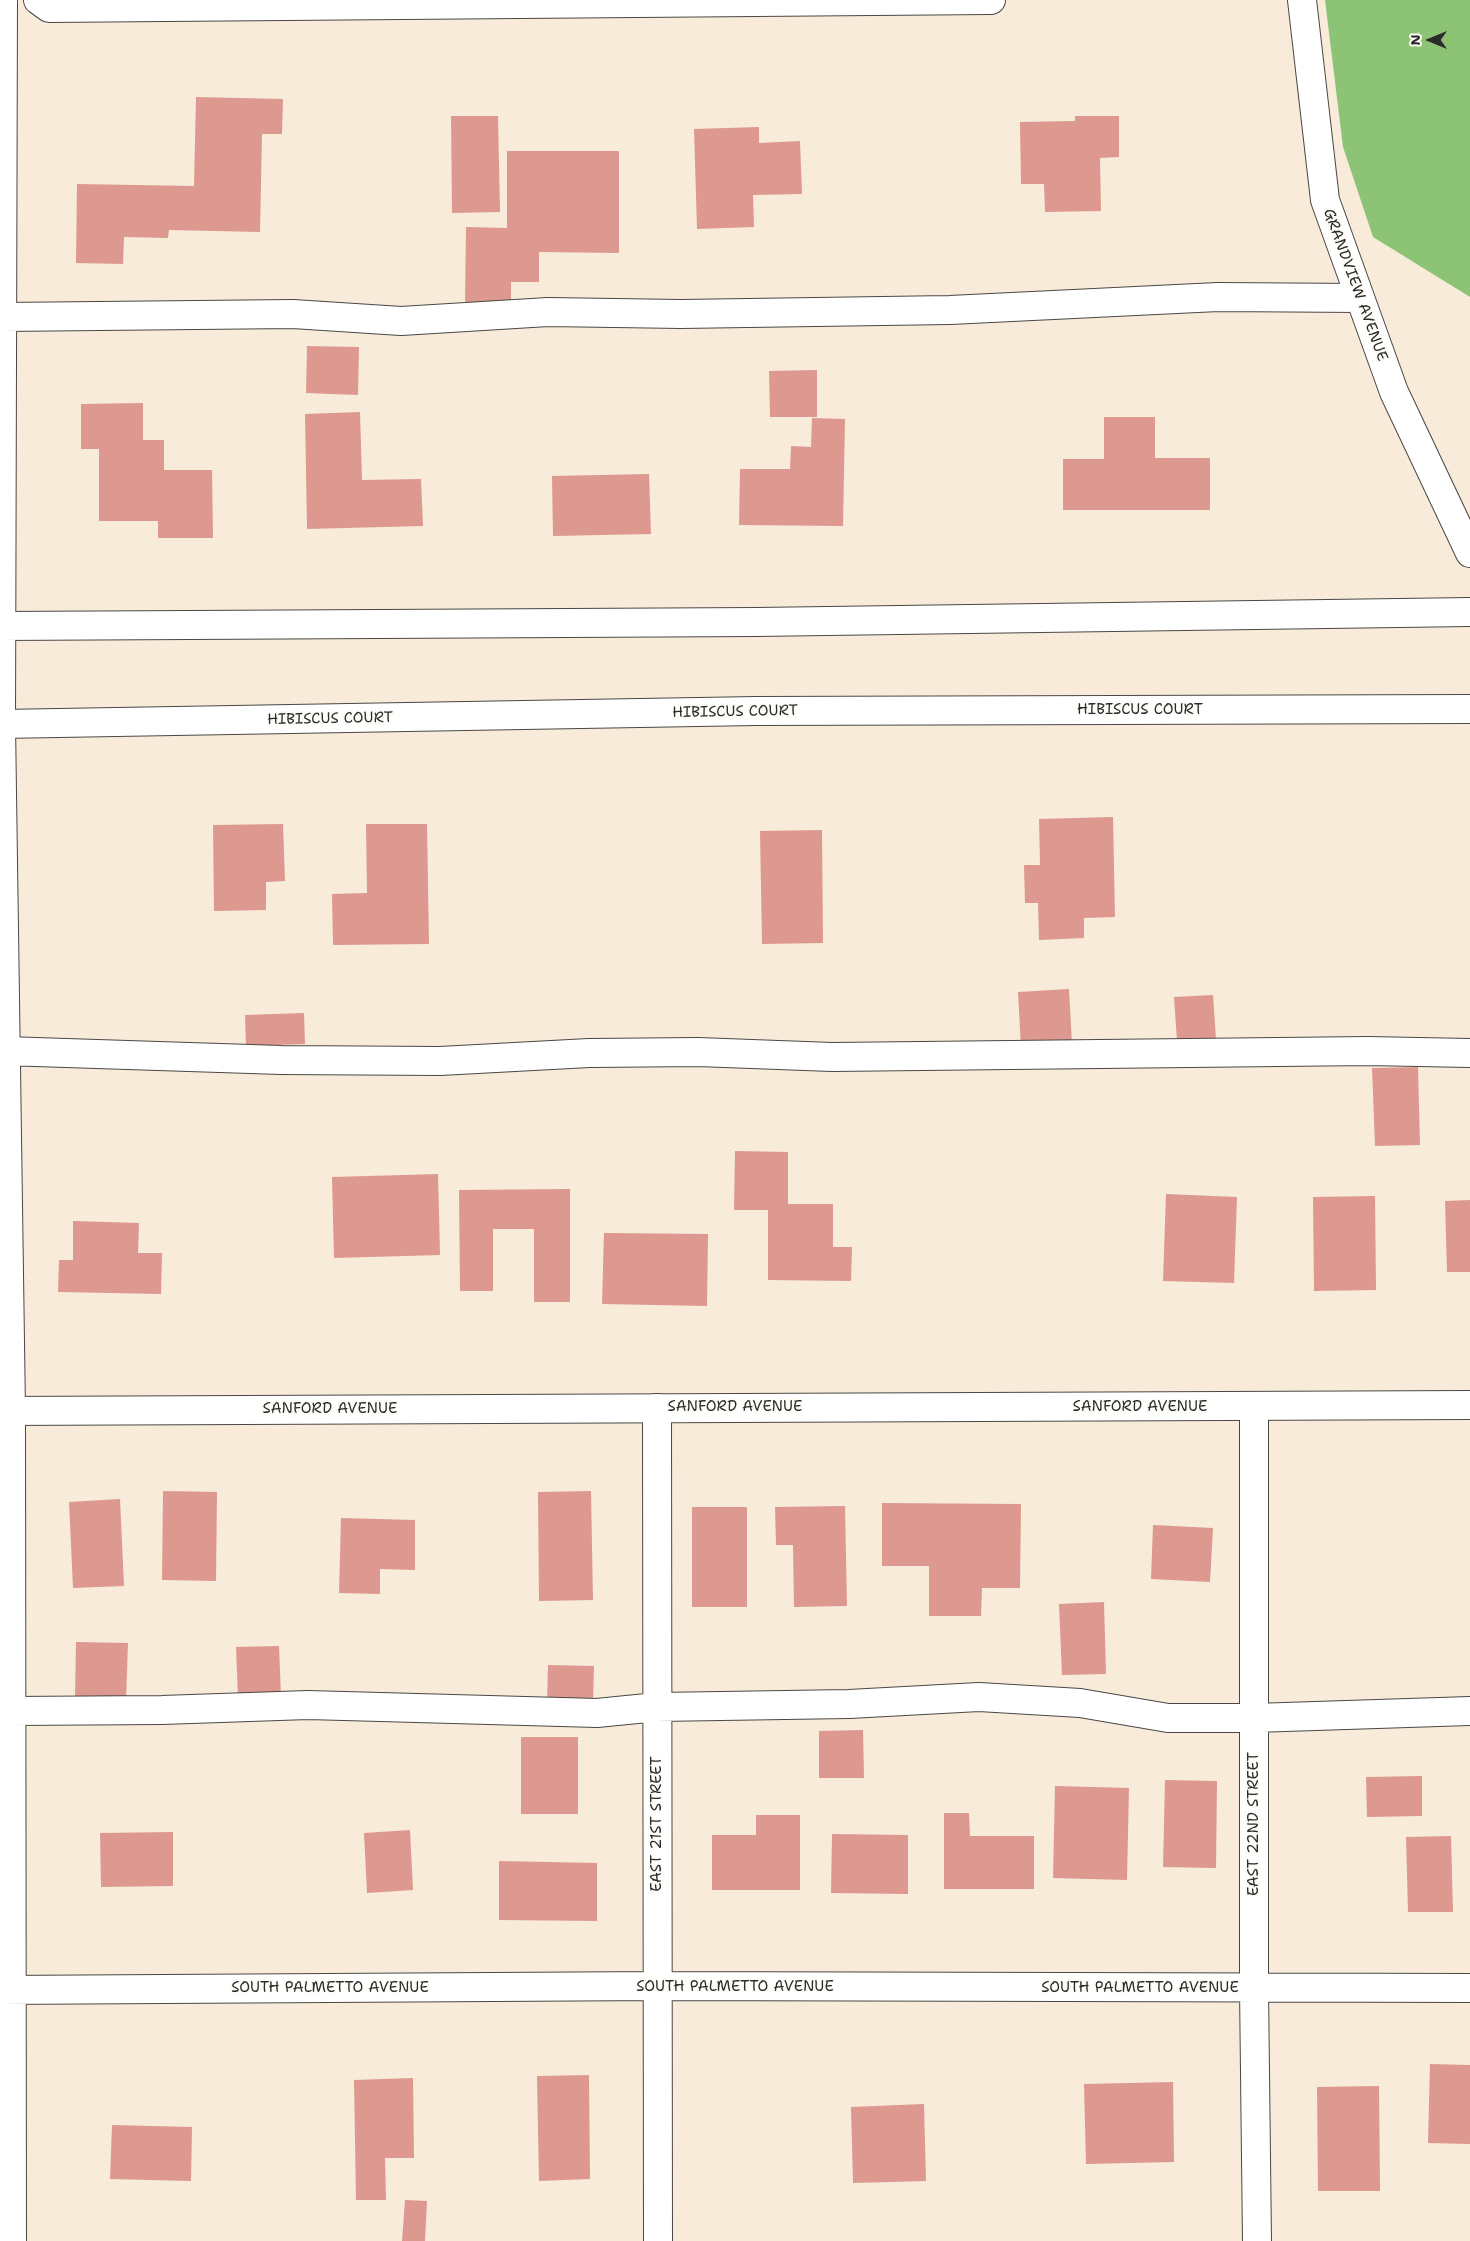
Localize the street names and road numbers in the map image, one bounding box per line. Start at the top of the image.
street label: GRANDVIEW AVENUE [1319,206,1391,364]
street label: HIBISCUS COURT [1077,701,1203,719]
street label: HIBISCUS COURT [672,702,798,722]
street label: HIBISCUS COURT [267,709,393,729]
street label: SANFORD AVENUE [667,1398,803,1416]
street label: SANFORD AVENUE [1072,1398,1208,1416]
street label: SANFORD AVENUE [262,1400,398,1418]
street label: EAST 22ND STREET [1245,1752,1263,1896]
street label: EAST 21ST STREET [648,1756,666,1892]
street label: SOUTH PALMETTO AVENUE [636,1978,834,1996]
street label: SOUTH PALMETTO AVENUE [231,1979,429,1997]
street label: SOUTH PALMETTO AVENUE [1041,1979,1239,1997]

